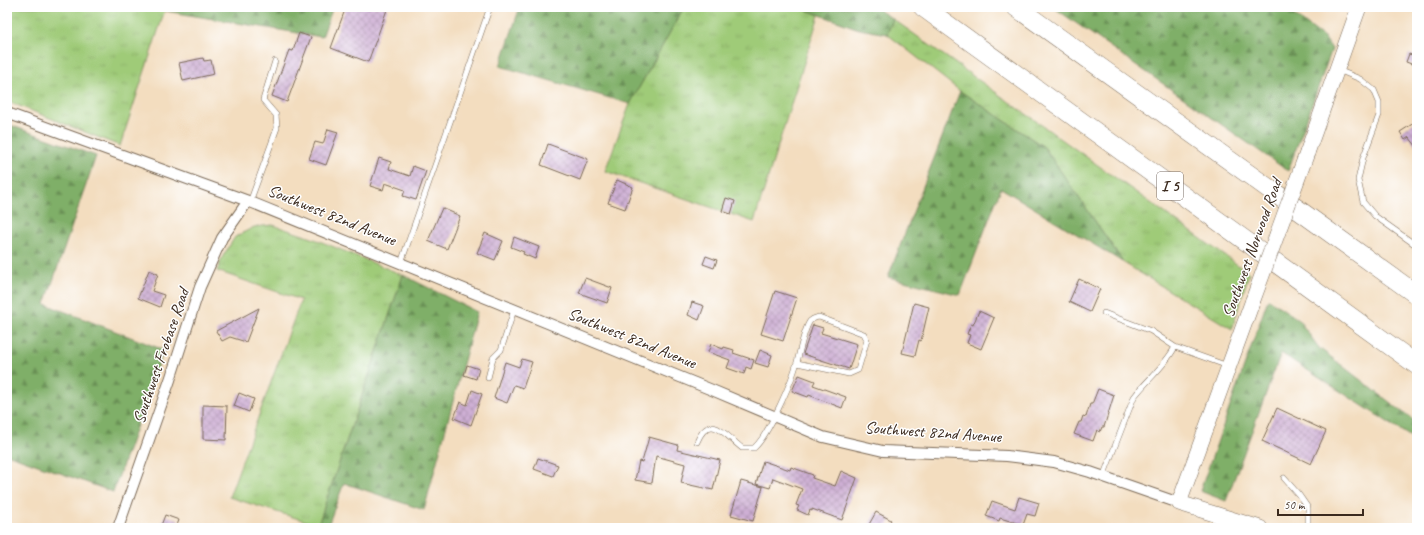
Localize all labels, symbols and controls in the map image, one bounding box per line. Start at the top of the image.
road number: I 5 [1157,172,1183,200]
street label: Southwest Norwood Road [1217,174,1288,320]
street label: Southwest 82nd Avenue [265,180,401,251]
street label: Southwest Frobase Road [128,283,195,426]
street label: Southwest 82nd Avenue [565,303,701,374]
street label: Southwest 82nd Avenue [864,417,1003,447]
scale bar [1278,491,1363,517]
text: 50 m [1284,497,1306,513]

